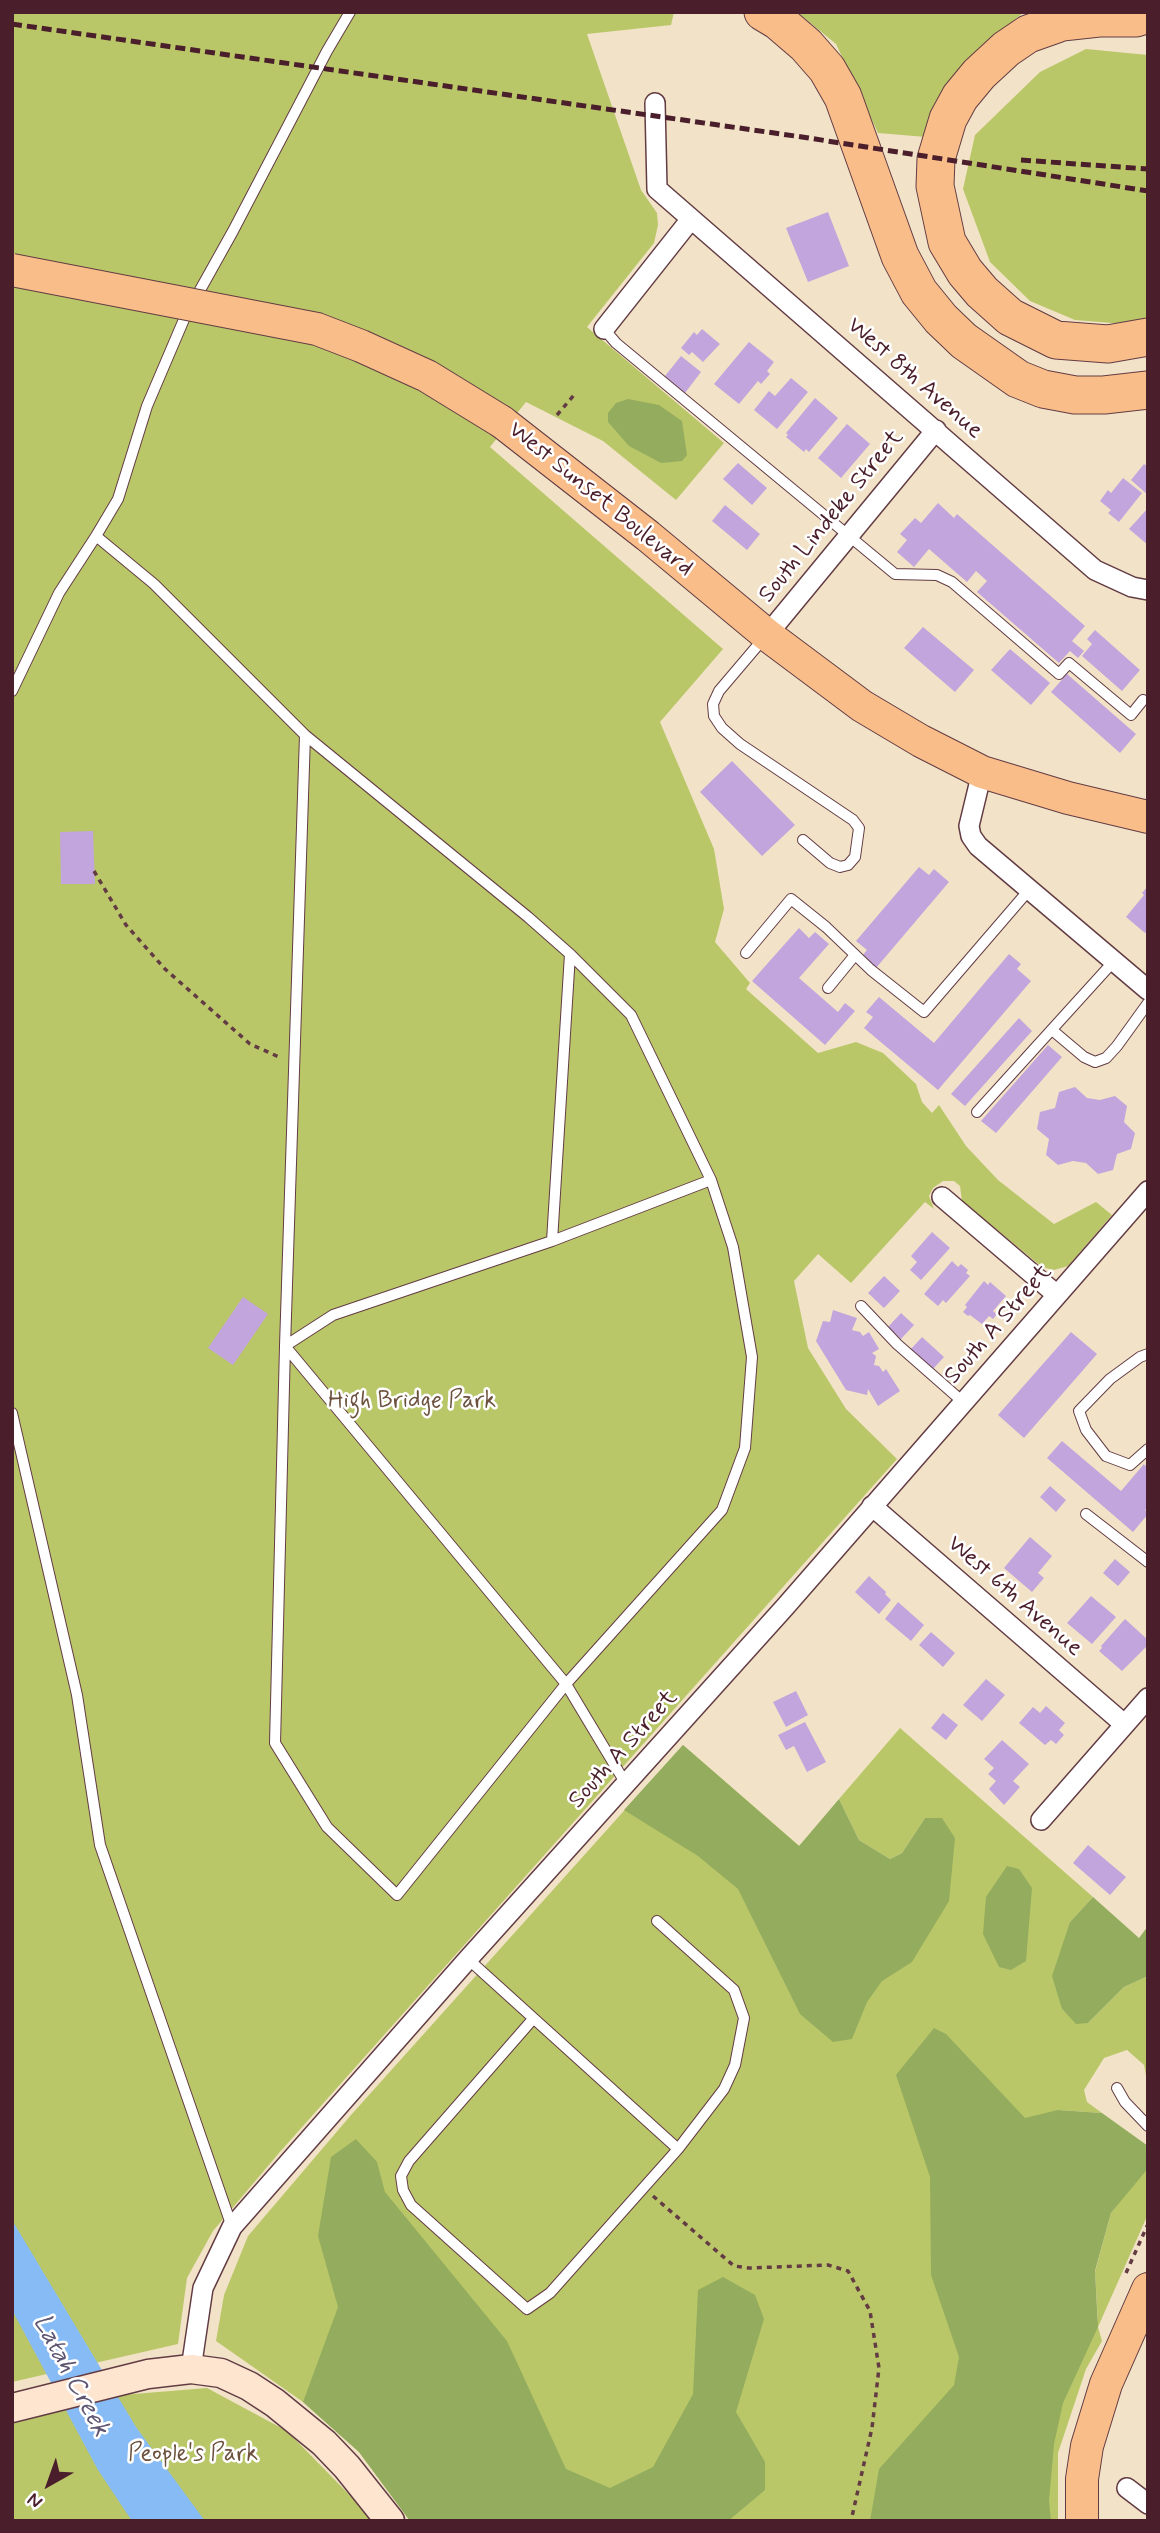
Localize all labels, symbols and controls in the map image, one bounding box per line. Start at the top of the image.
street label: West 8th Avenue [840,312,988,446]
street label: West Sunset Boulevard [502,416,698,584]
street label: South Lindeke Street [753,425,911,609]
street label: South A Street [939,1259,1059,1391]
park label: High Bridge Park [328,1388,496,1416]
street label: West 6th Avenue [940,1530,1088,1664]
street label: South A Street [563,1685,685,1815]
water label: Latah Creek [25,2309,115,2443]
park label: People's Park [128,2441,258,2469]
north arrow [14,2449,84,2519]
text: N [22,2487,48,2514]

